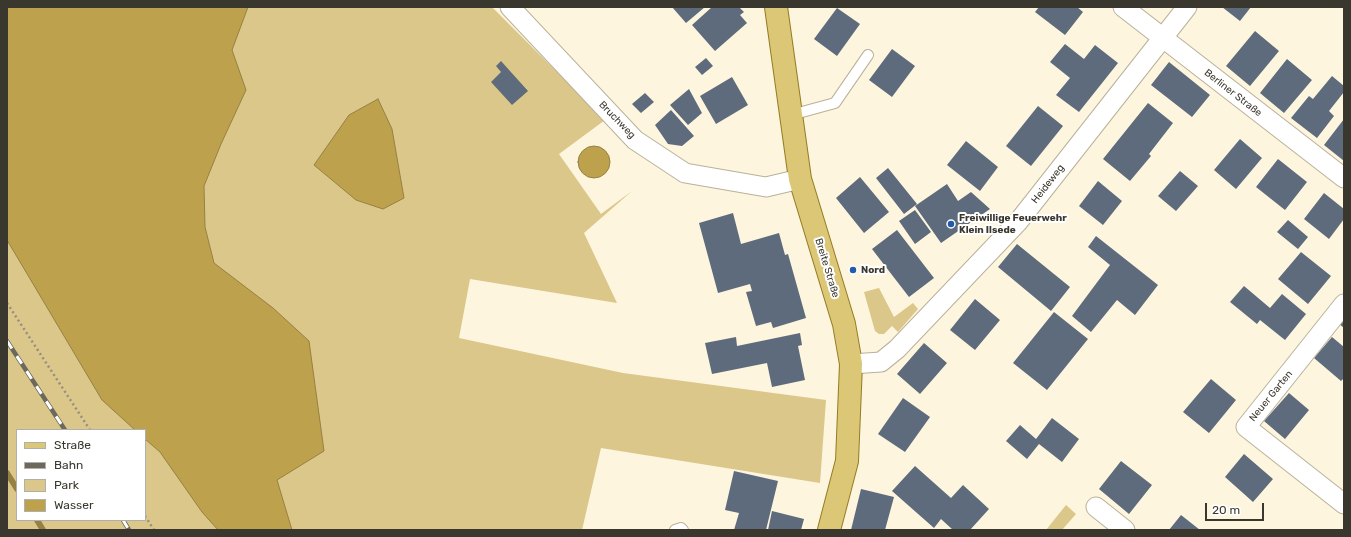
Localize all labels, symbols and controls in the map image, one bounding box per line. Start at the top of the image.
street label: Berliner Straße [1202,67,1264,119]
street label: Bruchweg [596,99,638,141]
street label: Heideweg [1029,162,1067,206]
place label: Freiwillige Feuerwehr Klein Ilsede [959,212,1067,236]
marker: Freiwillige Feuerwehr Klein Ilsede [946,219,956,229]
street label: Breite Straße [812,237,842,299]
place label: Nord [861,264,885,276]
marker: Nord [848,265,858,275]
street label: Neuer Garten [1247,368,1295,424]
legend [16,429,146,521]
text: Straße [54,438,91,452]
text: Bahn [54,458,83,472]
text: Park [54,478,79,492]
scale bar [1207,495,1266,521]
text: Wasser [54,498,94,512]
text: 20 m [1212,503,1240,517]

